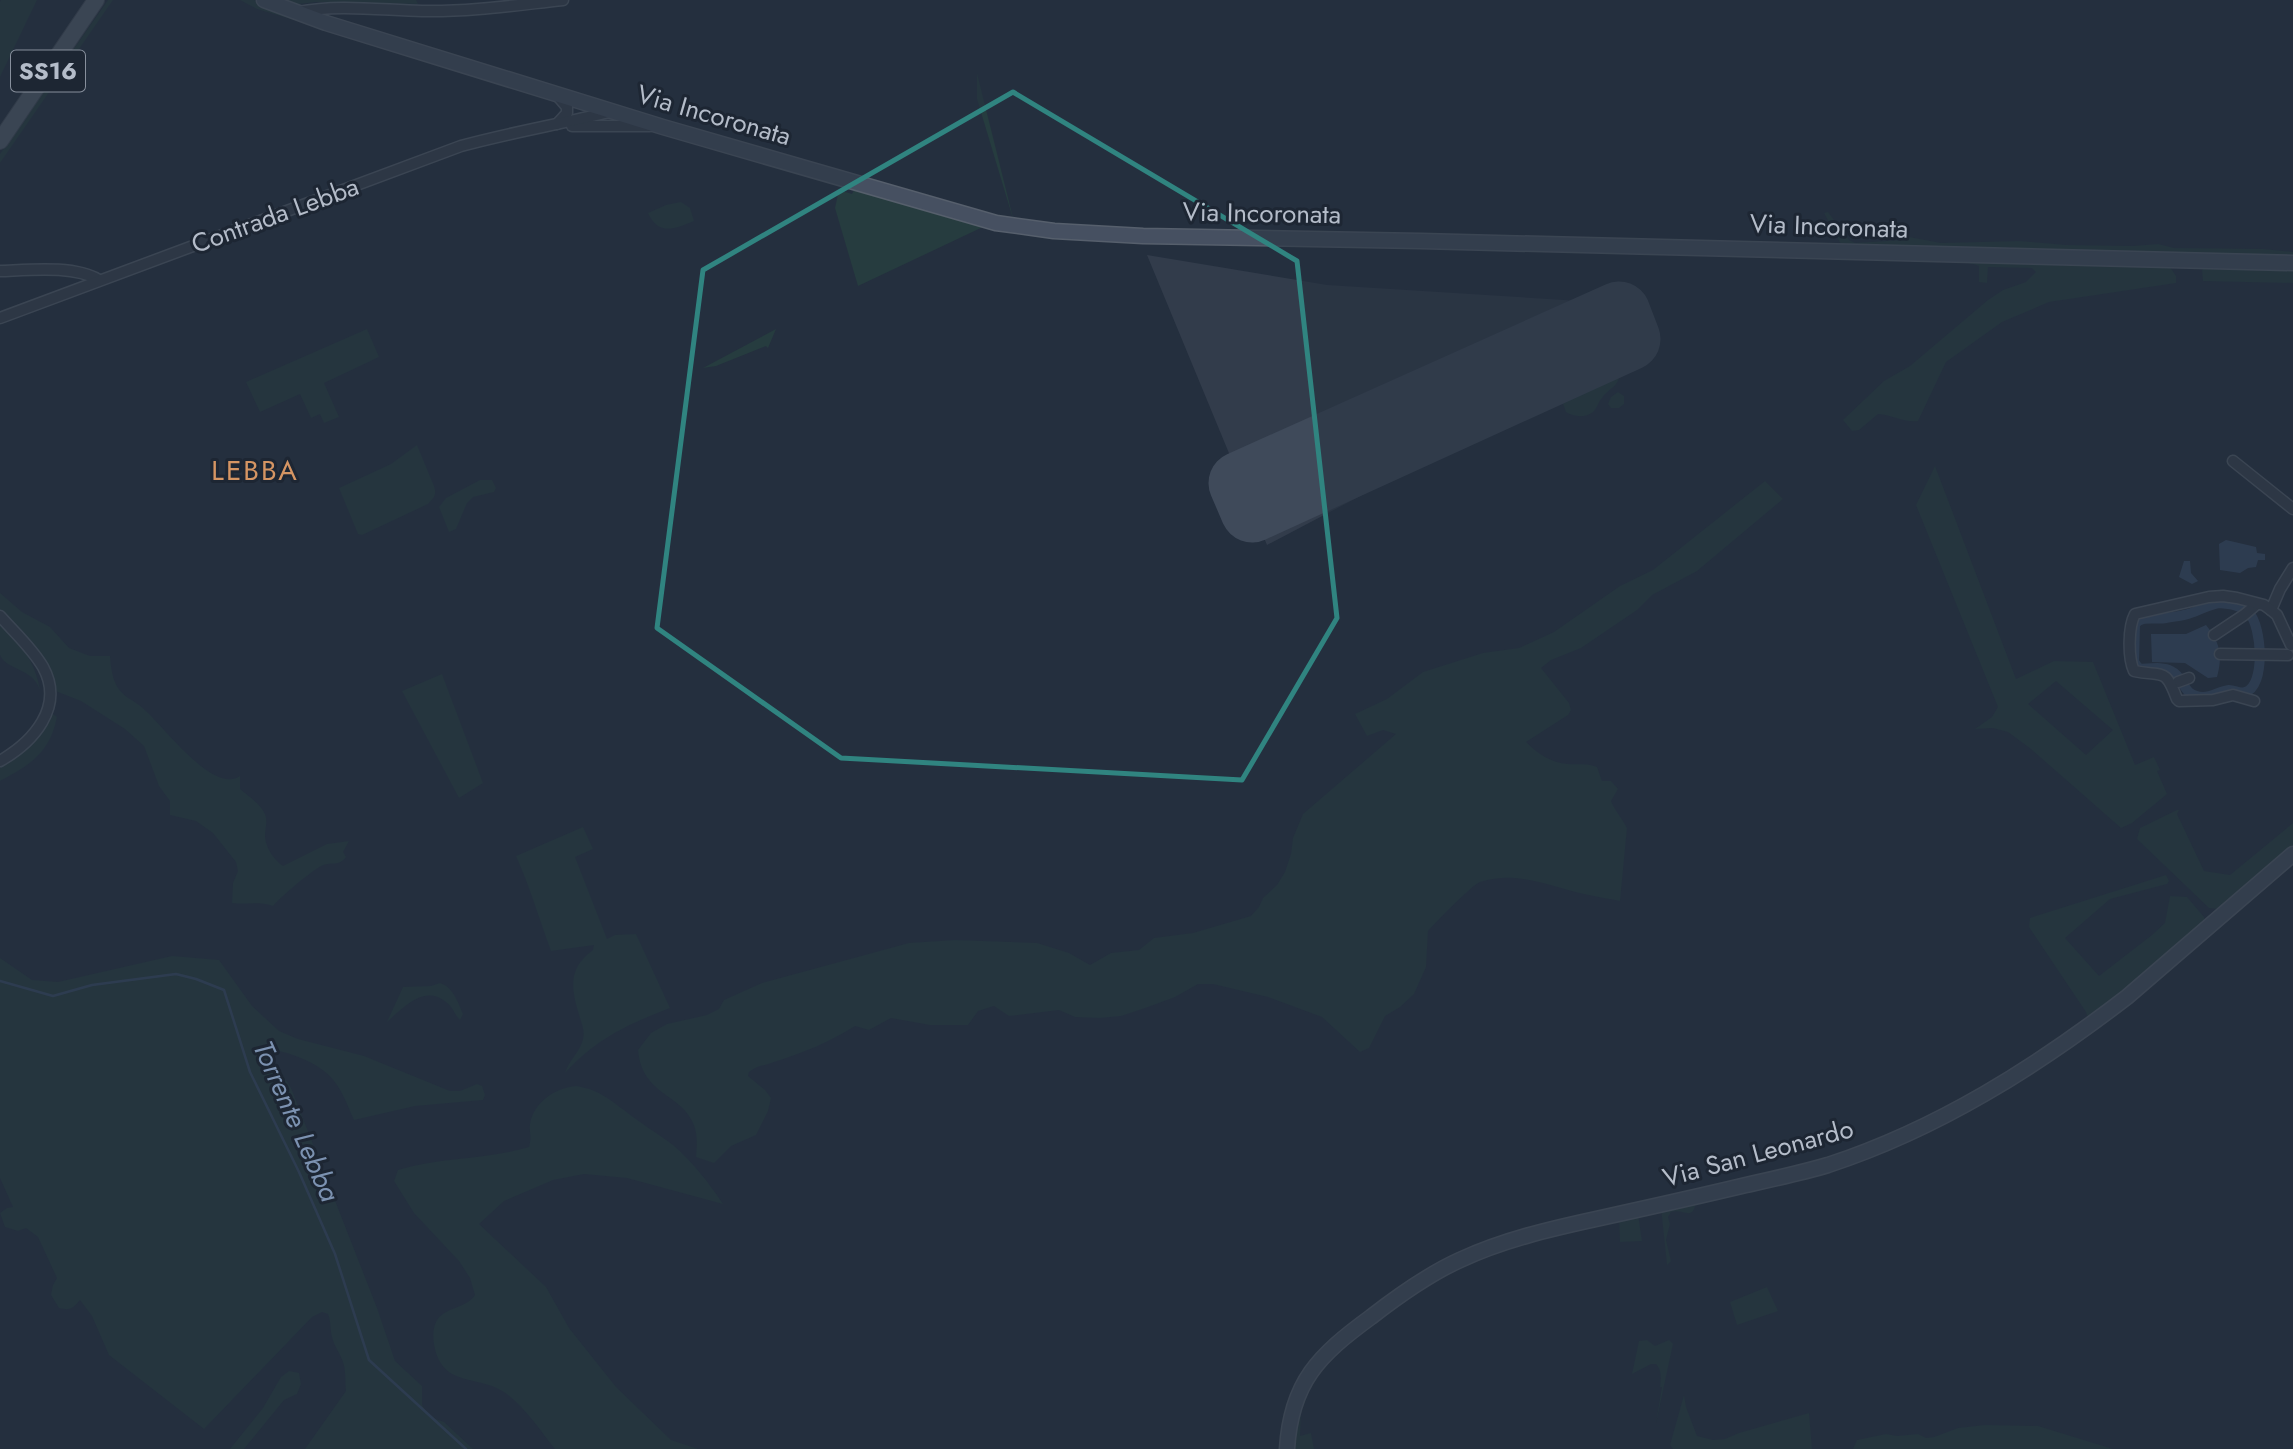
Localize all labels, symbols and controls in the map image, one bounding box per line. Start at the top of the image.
road number: SS16 [11,50,85,92]
street label: Via Incoronata [633,75,795,155]
street label: Contrada Lebba [186,167,364,263]
street label: Via Incoronata [1182,193,1342,233]
street label: Via Incoronata [1749,204,1909,248]
district label: LEBBA [211,450,299,491]
water label: Torrente Lebba [243,1034,351,1209]
street label: Via San Leonardo [1659,1109,1857,1197]

